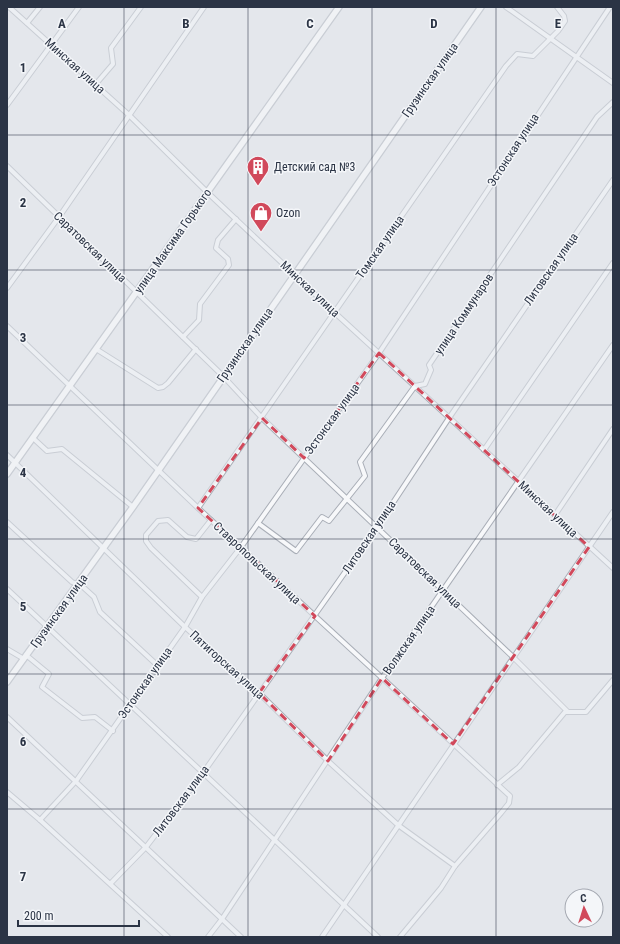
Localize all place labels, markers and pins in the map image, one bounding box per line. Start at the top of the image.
building icon: Детский сад №3 [245,154,271,187]
place label: Детский сад №3 [274,160,356,174]
shop icon: Ozon [248,200,274,233]
place label: Ozon [276,206,300,220]

